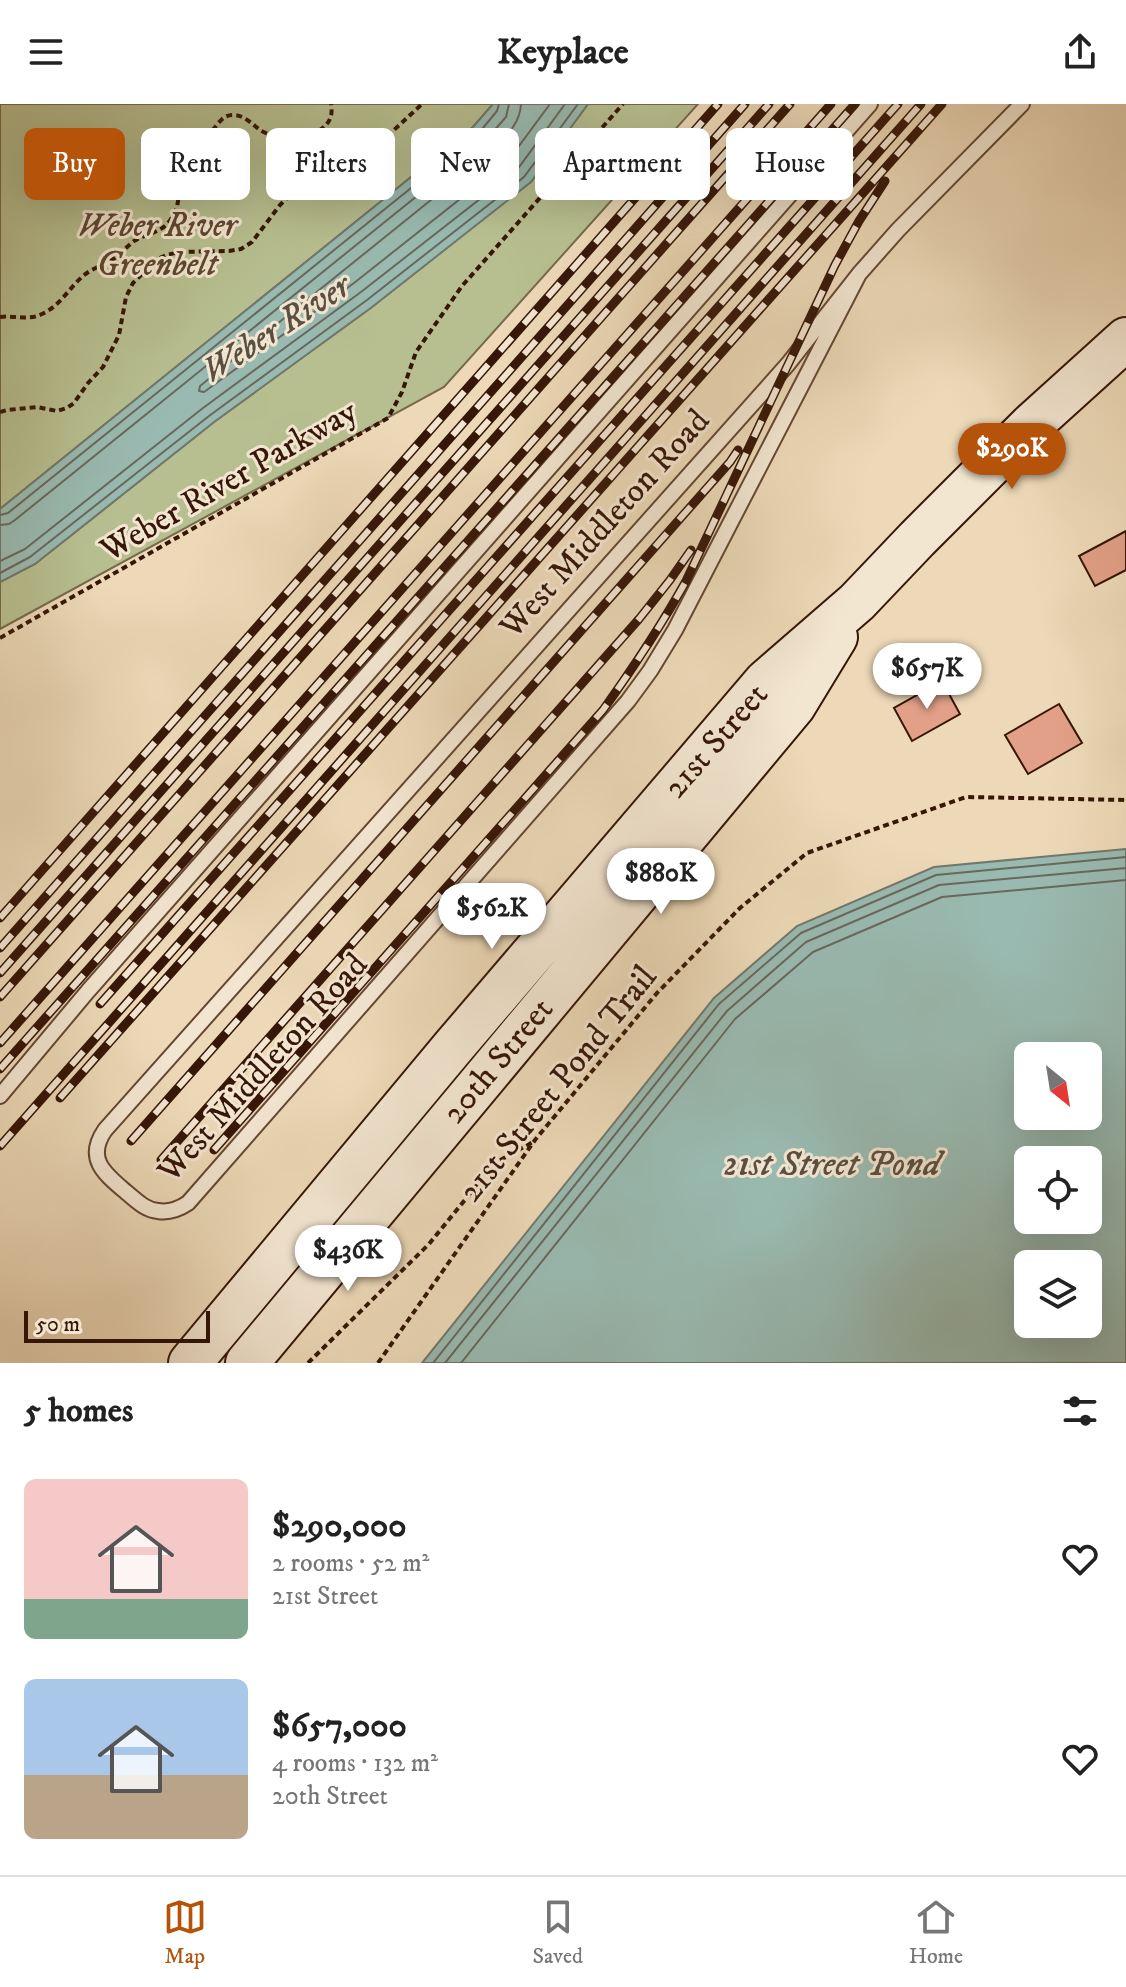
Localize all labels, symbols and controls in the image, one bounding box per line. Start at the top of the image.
icon: menu [24,30,68,74]
text: Keyplace [497,30,629,75]
icon: share [1058,30,1102,74]
chip: Buy [24,128,125,200]
chip: Rent [141,128,250,200]
chip: Filters [266,128,395,200]
chip: New [411,128,519,200]
chip: Apartment [535,128,710,200]
chip: House [726,128,853,200]
park label: Weber River Greenbelt [77,205,240,286]
water label: Weber River [193,262,362,394]
street label: Weber River Parkway [92,390,366,572]
street label: West Middleton Road [490,401,719,648]
pin: $290K [956,423,1068,491]
text: $290K [976,432,1048,465]
pin: $657K [871,643,983,711]
text: $657K [891,652,963,685]
street label: 21st Street [655,675,778,807]
pin: $880K [605,848,717,916]
text: $880K [625,857,697,890]
pin: $562K [436,883,548,951]
text: $562K [456,892,528,925]
street label: West Middleton Road [148,945,377,1192]
street label: 21st Street Pond Trail [450,957,667,1211]
street label: 20th Street [433,989,563,1133]
north arrow [1014,1042,1102,1130]
map controls [1014,1042,1102,1338]
water label: 21st Street Pond [724,1142,945,1187]
button: locate [1014,1146,1102,1234]
pin: $436K [292,1225,404,1293]
text: $436K [313,1234,383,1267]
button: layers [1014,1250,1102,1338]
scale bar [24,1307,210,1343]
text: 50 m [36,1311,80,1338]
icon: filters [1058,1389,1102,1433]
text: 5 homes [24,1390,133,1432]
text: $290,000 [272,1505,407,1547]
icon: home [88,1511,184,1607]
icon: heart [1058,1537,1102,1581]
text: 2 rooms · 52 m² [272,1547,429,1580]
text: 21st Street [272,1580,378,1613]
text: $657,000 [272,1705,407,1747]
icon: home [88,1711,184,1807]
icon: heart [1058,1737,1102,1781]
text: 4 rooms · 132 m² [272,1747,438,1780]
text: 20th Street [272,1780,388,1813]
tab: Map [163,1895,207,1970]
tab: Saved [533,1895,583,1970]
tab: Home [909,1895,963,1970]

